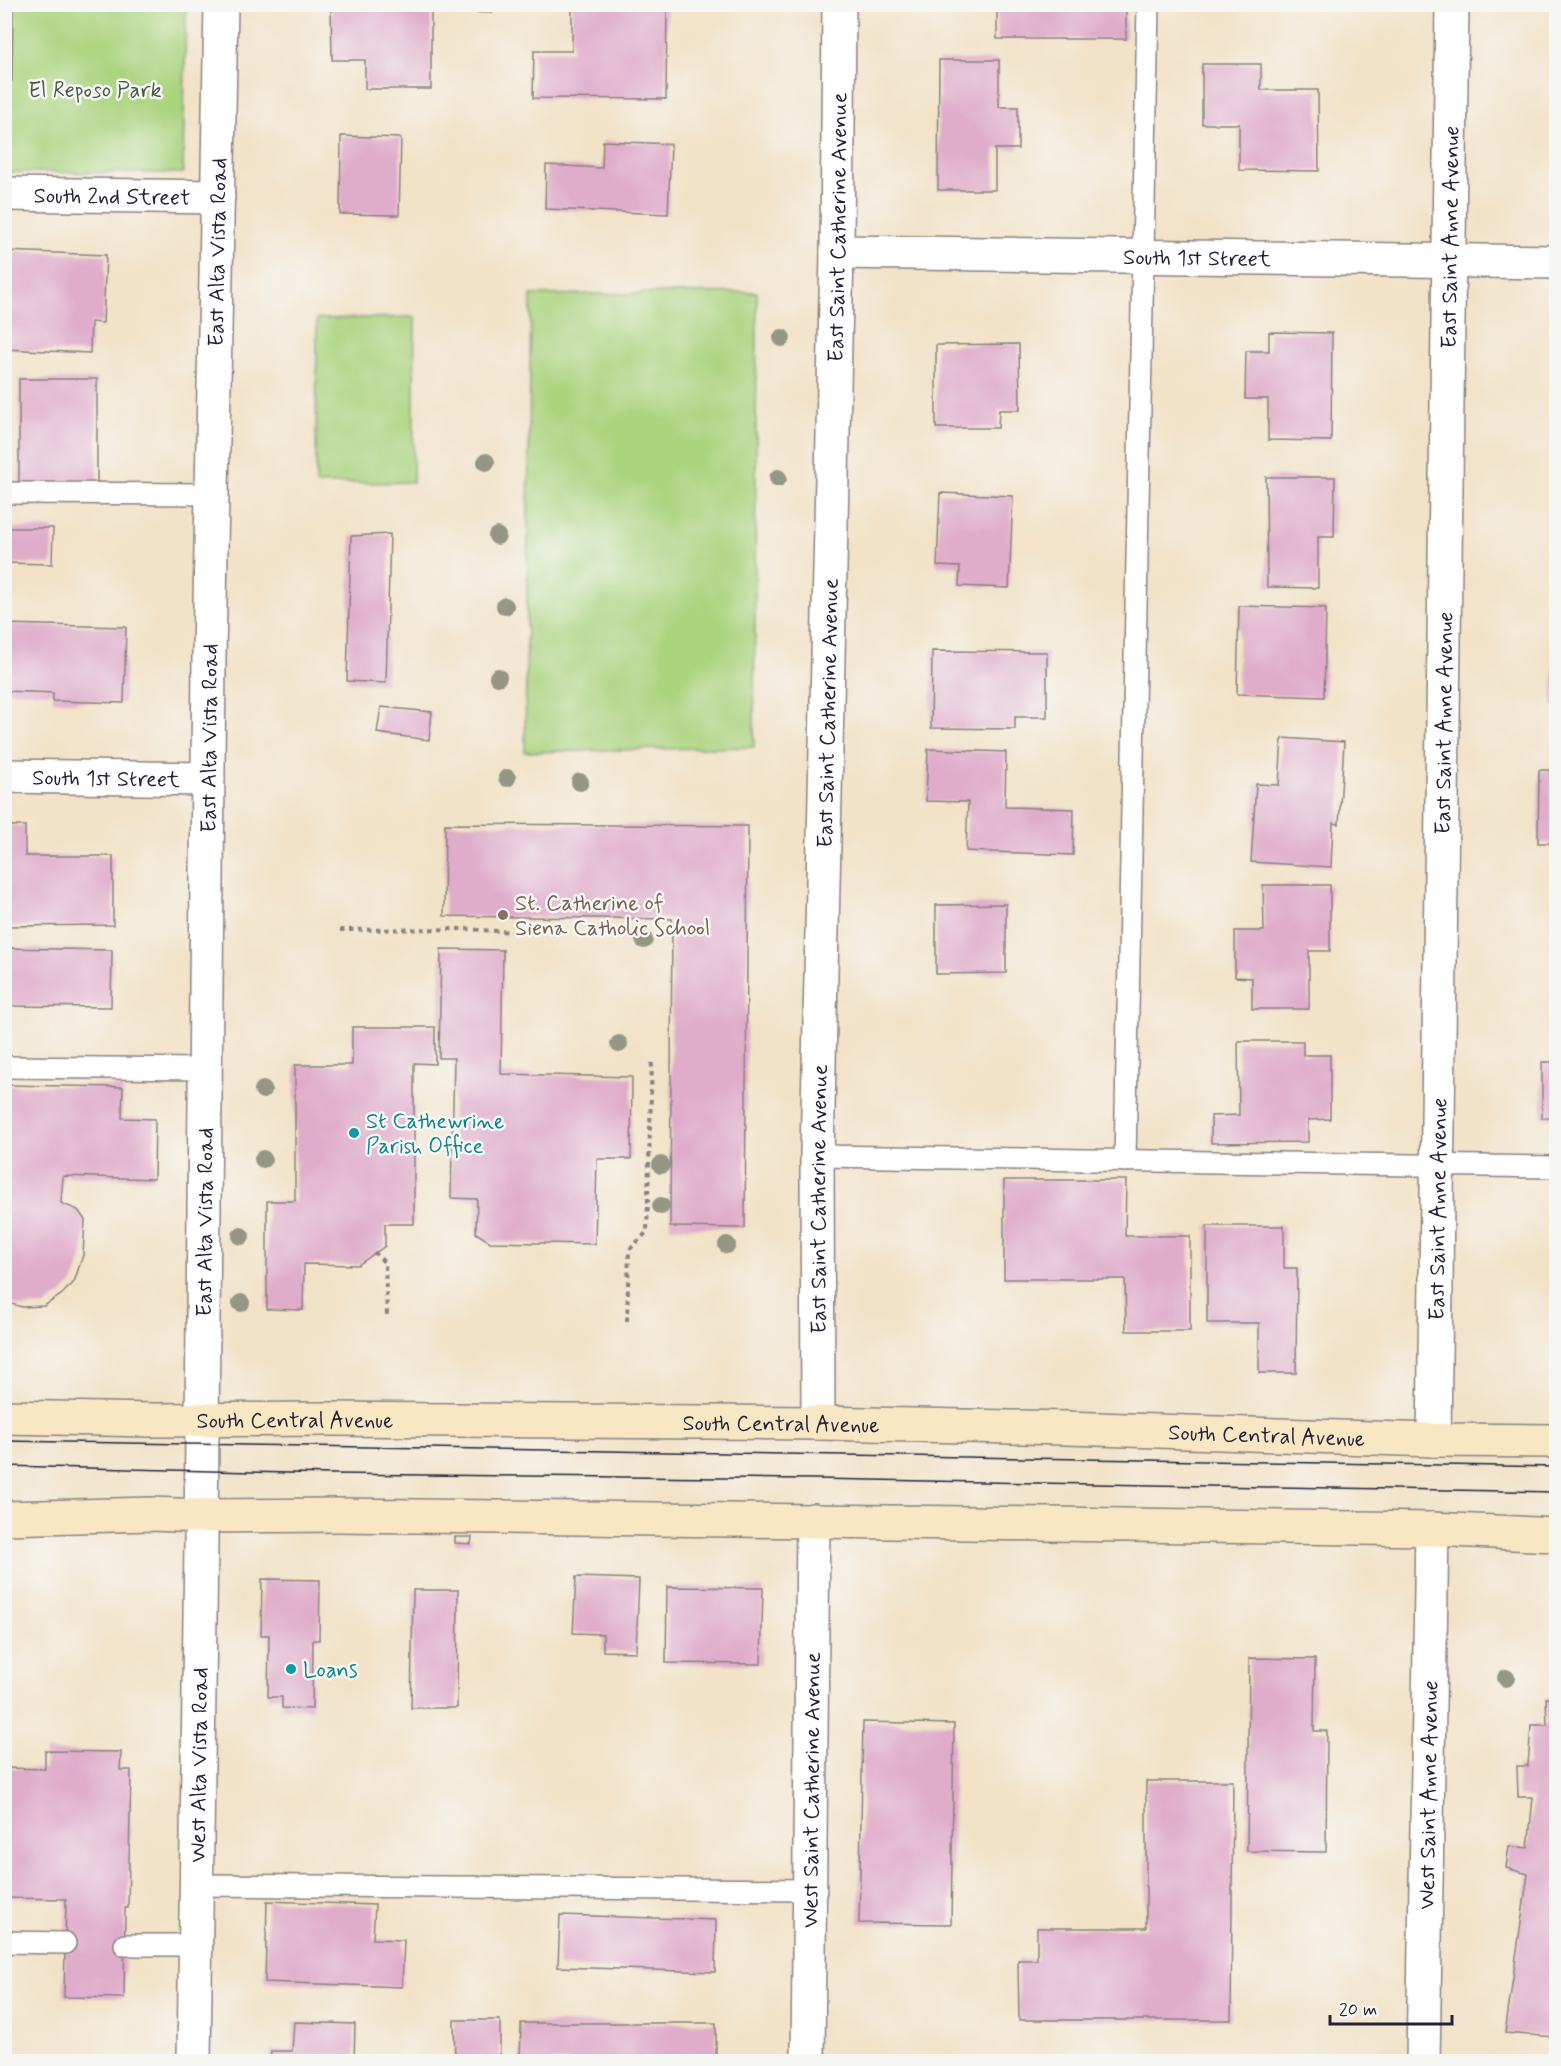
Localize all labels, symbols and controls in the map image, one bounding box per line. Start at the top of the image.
park label: El Reposo Park [28,77,162,105]
street label: East Saint Catherine Avenue [823,92,854,362]
street label: East Saint Anne Avenue [1436,126,1466,349]
street label: East Alta Vista Road [203,157,234,347]
street label: South 2nd Street [33,182,191,213]
street label: South 1st Street [1123,244,1271,274]
street label: East Saint Catherine Avenue [812,578,846,848]
street label: East Saint Anne Avenue [1430,612,1460,835]
street label: East Alta Vista Road [195,643,225,833]
street label: South 1st Street [32,764,180,795]
place label: St. Catherine of Siena Catholic School [515,890,710,943]
marker: St. Catherine of Siena Catholic School [496,908,510,922]
street label: East Saint Catherine Avenue [805,1064,835,1334]
street label: East Saint Anne Avenue [1423,1097,1454,1321]
place label: St Cathewrine Parish Office [366,1108,504,1161]
marker: St Cathewrine Parish Office [347,1126,361,1140]
street label: East Alta Vista Road [191,1127,221,1317]
street label: South Central Avenue [196,1407,394,1436]
street label: South Central Avenue [682,1410,880,1440]
street label: South Central Avenue [1168,1419,1366,1454]
street label: West Saint Catherine Avenue [797,1652,828,1928]
place label: Loans [303,1657,358,1685]
marker: Loans [284,1662,298,1676]
street label: West Alta Vista Road [185,1667,215,1863]
street label: West Saint Anne Avenue [1414,1680,1445,1910]
scale bar [1330,1988,1452,2026]
text: 20 m [1339,1998,1377,2022]

